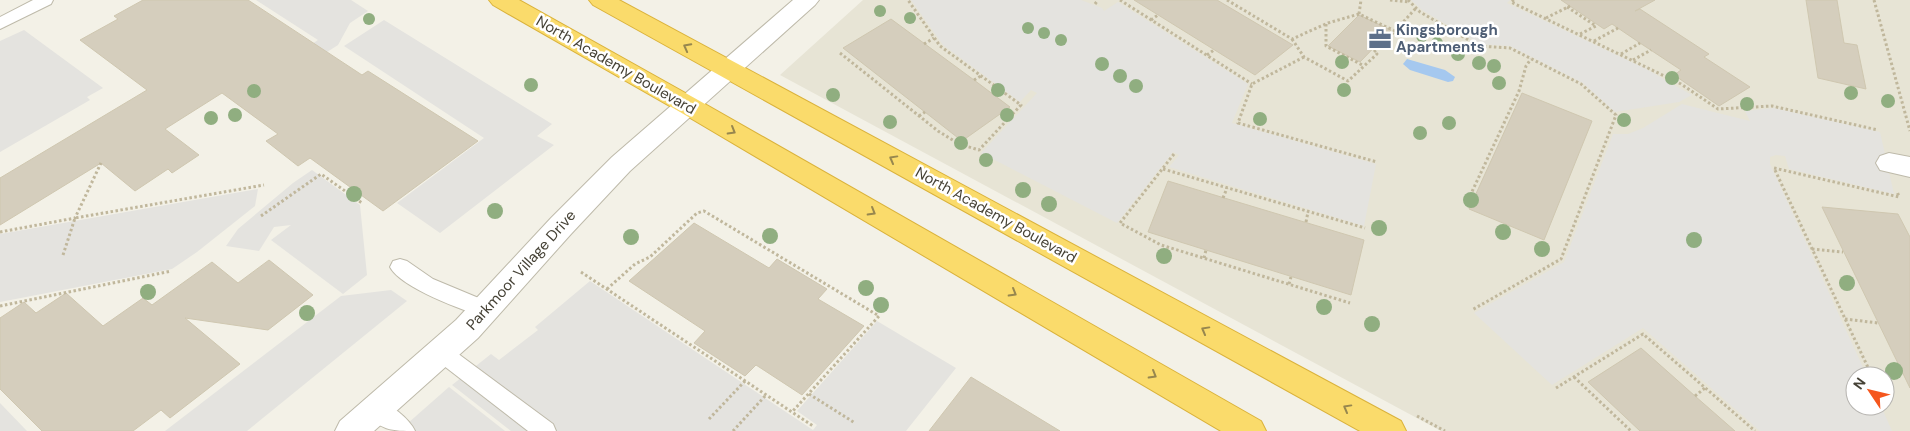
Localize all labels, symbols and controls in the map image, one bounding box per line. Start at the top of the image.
street label: North Academy Boulevard [532,11,700,119]
place label: Kingsborough Apartments [1396,20,1498,57]
office icon: Kingsborough Apartments [1367,26,1393,52]
one-way arrow [684,43,693,53]
one-way arrow [726,124,735,134]
one-way arrow [890,155,899,165]
street label: North Academy Boulevard [912,162,1080,268]
street label: Parkmoor Village Drive [462,206,580,334]
one-way arrow [867,206,876,216]
one-way arrow [1007,287,1016,297]
one-way arrow [1201,326,1210,336]
north arrow [1845,366,1895,416]
one-way arrow [1148,369,1157,379]
text: N [1849,374,1870,393]
one-way arrow [1343,404,1352,414]

